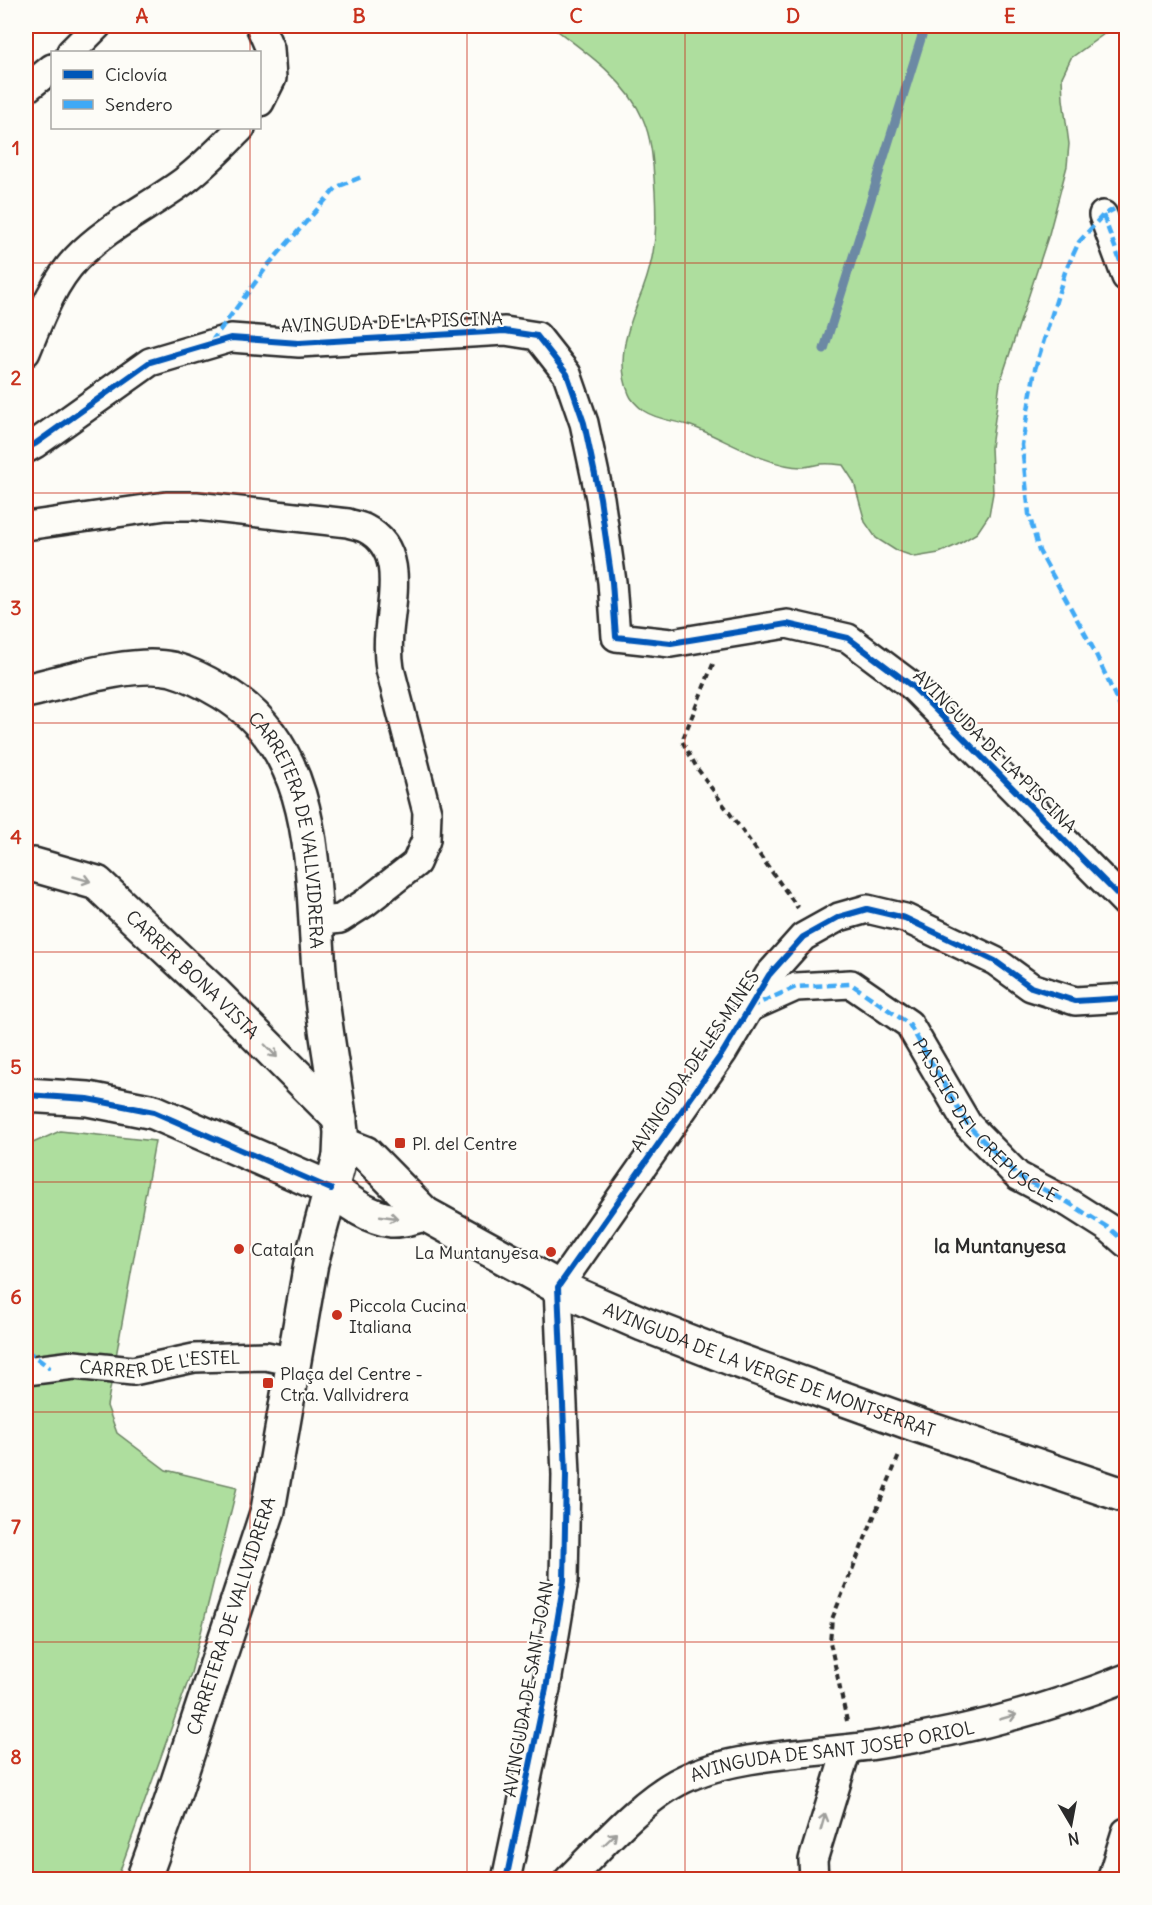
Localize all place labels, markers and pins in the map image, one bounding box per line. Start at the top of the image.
place label: Pl. del Centre [412,1132,517,1155]
marker: Pl. del Centre [393,1136,407,1150]
place label: Catalan [251,1238,314,1261]
place label: La Muntanyesa [414,1241,539,1264]
marker: Catalan [232,1242,246,1256]
marker: La Muntanyesa [544,1245,558,1259]
place label: Piccola Cucina Italiana [349,1294,466,1338]
marker: Piccola Cucina Italiana [330,1308,344,1322]
place label: Plaça del Centre - Ctra. Vallvidrera [280,1362,423,1406]
marker: Plaça del Centre - Ctra. Vallvidrera [261,1376,275,1390]

